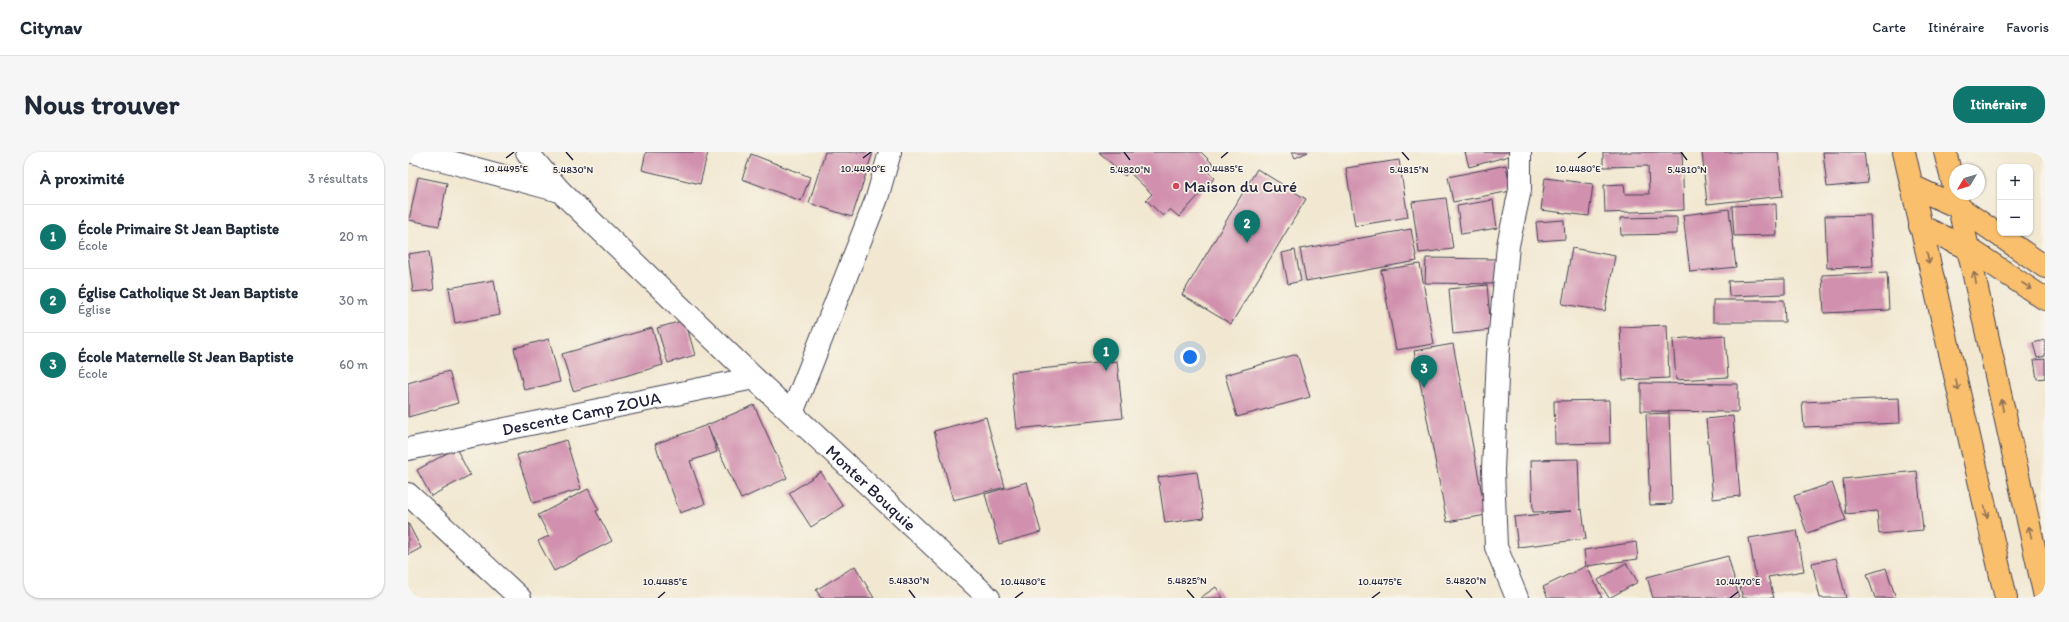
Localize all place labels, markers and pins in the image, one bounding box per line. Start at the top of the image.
place label: Maison du Curé [1184,176,1297,196]
marker: Maison du Curé [1171,181,1181,191]
pin: 2 [1234,210,1260,243]
pin: 1 [1093,338,1119,371]
pin: 3 [1411,355,1437,388]

